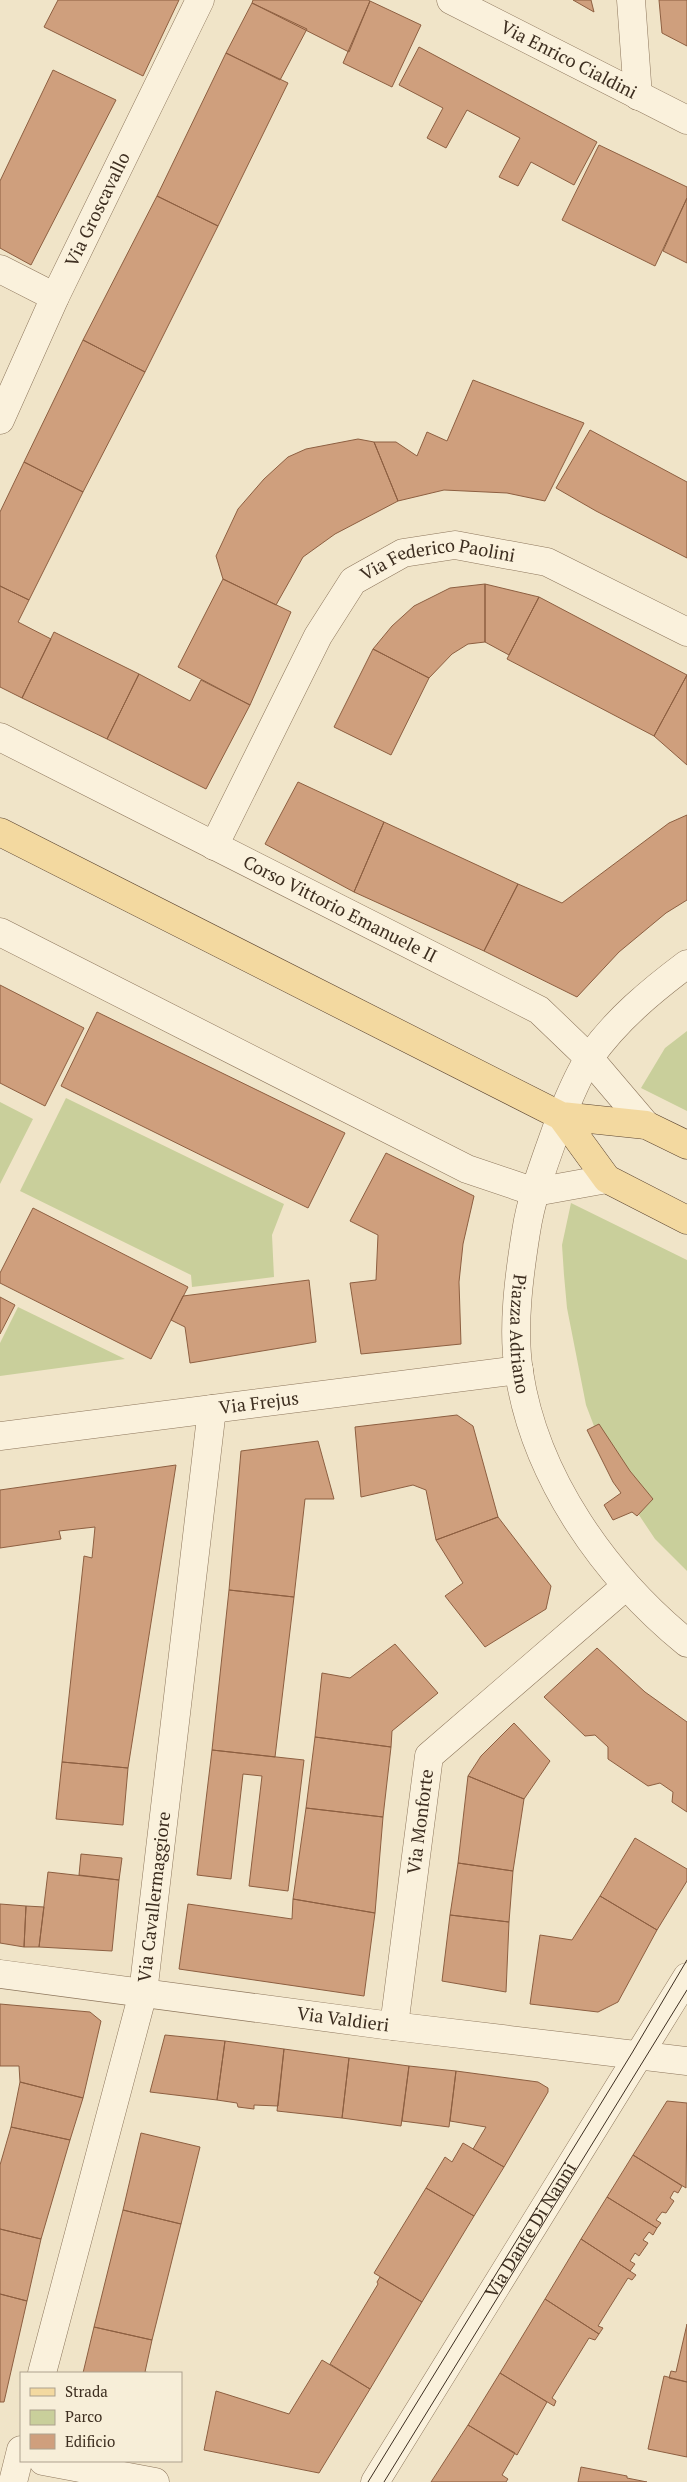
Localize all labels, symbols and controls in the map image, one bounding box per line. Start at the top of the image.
street label: Via Enrico Cialdini [497,14,642,104]
street label: Via Groscavallo [59,148,135,271]
street label: Via Federico Paolini [356,532,517,586]
street label: Corso Vittorio Emanuele II [239,849,441,967]
street label: Piazza Adriano [505,1273,536,1396]
street label: Via Frejus [217,1385,300,1419]
street label: Via Monforte [401,1767,438,1876]
street label: Via Cavallermaggiore [131,1810,175,1984]
street label: Via Valdieri [295,2001,391,2037]
street label: Via Dante Di Nanni [479,2157,581,2302]
legend [20,2372,182,2462]
text: Strada [65,2381,108,2401]
text: Parco [65,2406,102,2426]
text: Edificio [65,2431,115,2451]

